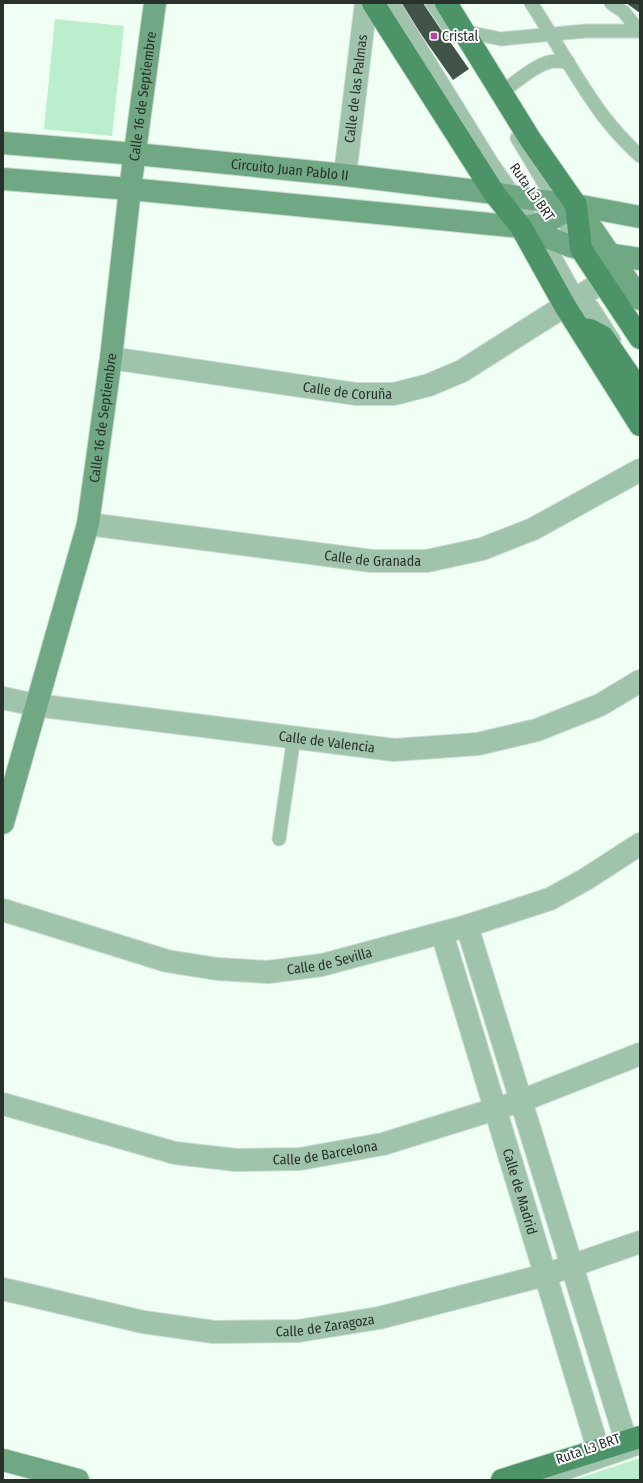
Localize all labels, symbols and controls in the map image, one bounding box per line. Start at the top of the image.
place label: Cristal [442,28,478,45]
street label: Calle 16 de Septiembre [125,30,160,162]
marker: Cristal [429,31,439,41]
street label: Calle de las Palmas [340,33,371,144]
street label: Circuito Juan Pablo II [230,155,350,184]
street label: Ruta L3 BRT [506,160,558,225]
street label: Calle 16 de Septiembre [85,352,120,484]
street label: Calle de Coruña [302,378,392,403]
street label: Calle de Granada [323,546,421,570]
street label: Calle de Valencia [278,727,376,756]
street label: Calle de Sevilla [286,943,374,978]
street label: Calle de Barcelona [273,1137,379,1168]
street label: Calle de Madrid [499,1146,541,1237]
street label: Calle de Zaragoza [276,1310,376,1340]
street label: Ruta L3 BRT [554,1430,623,1468]

